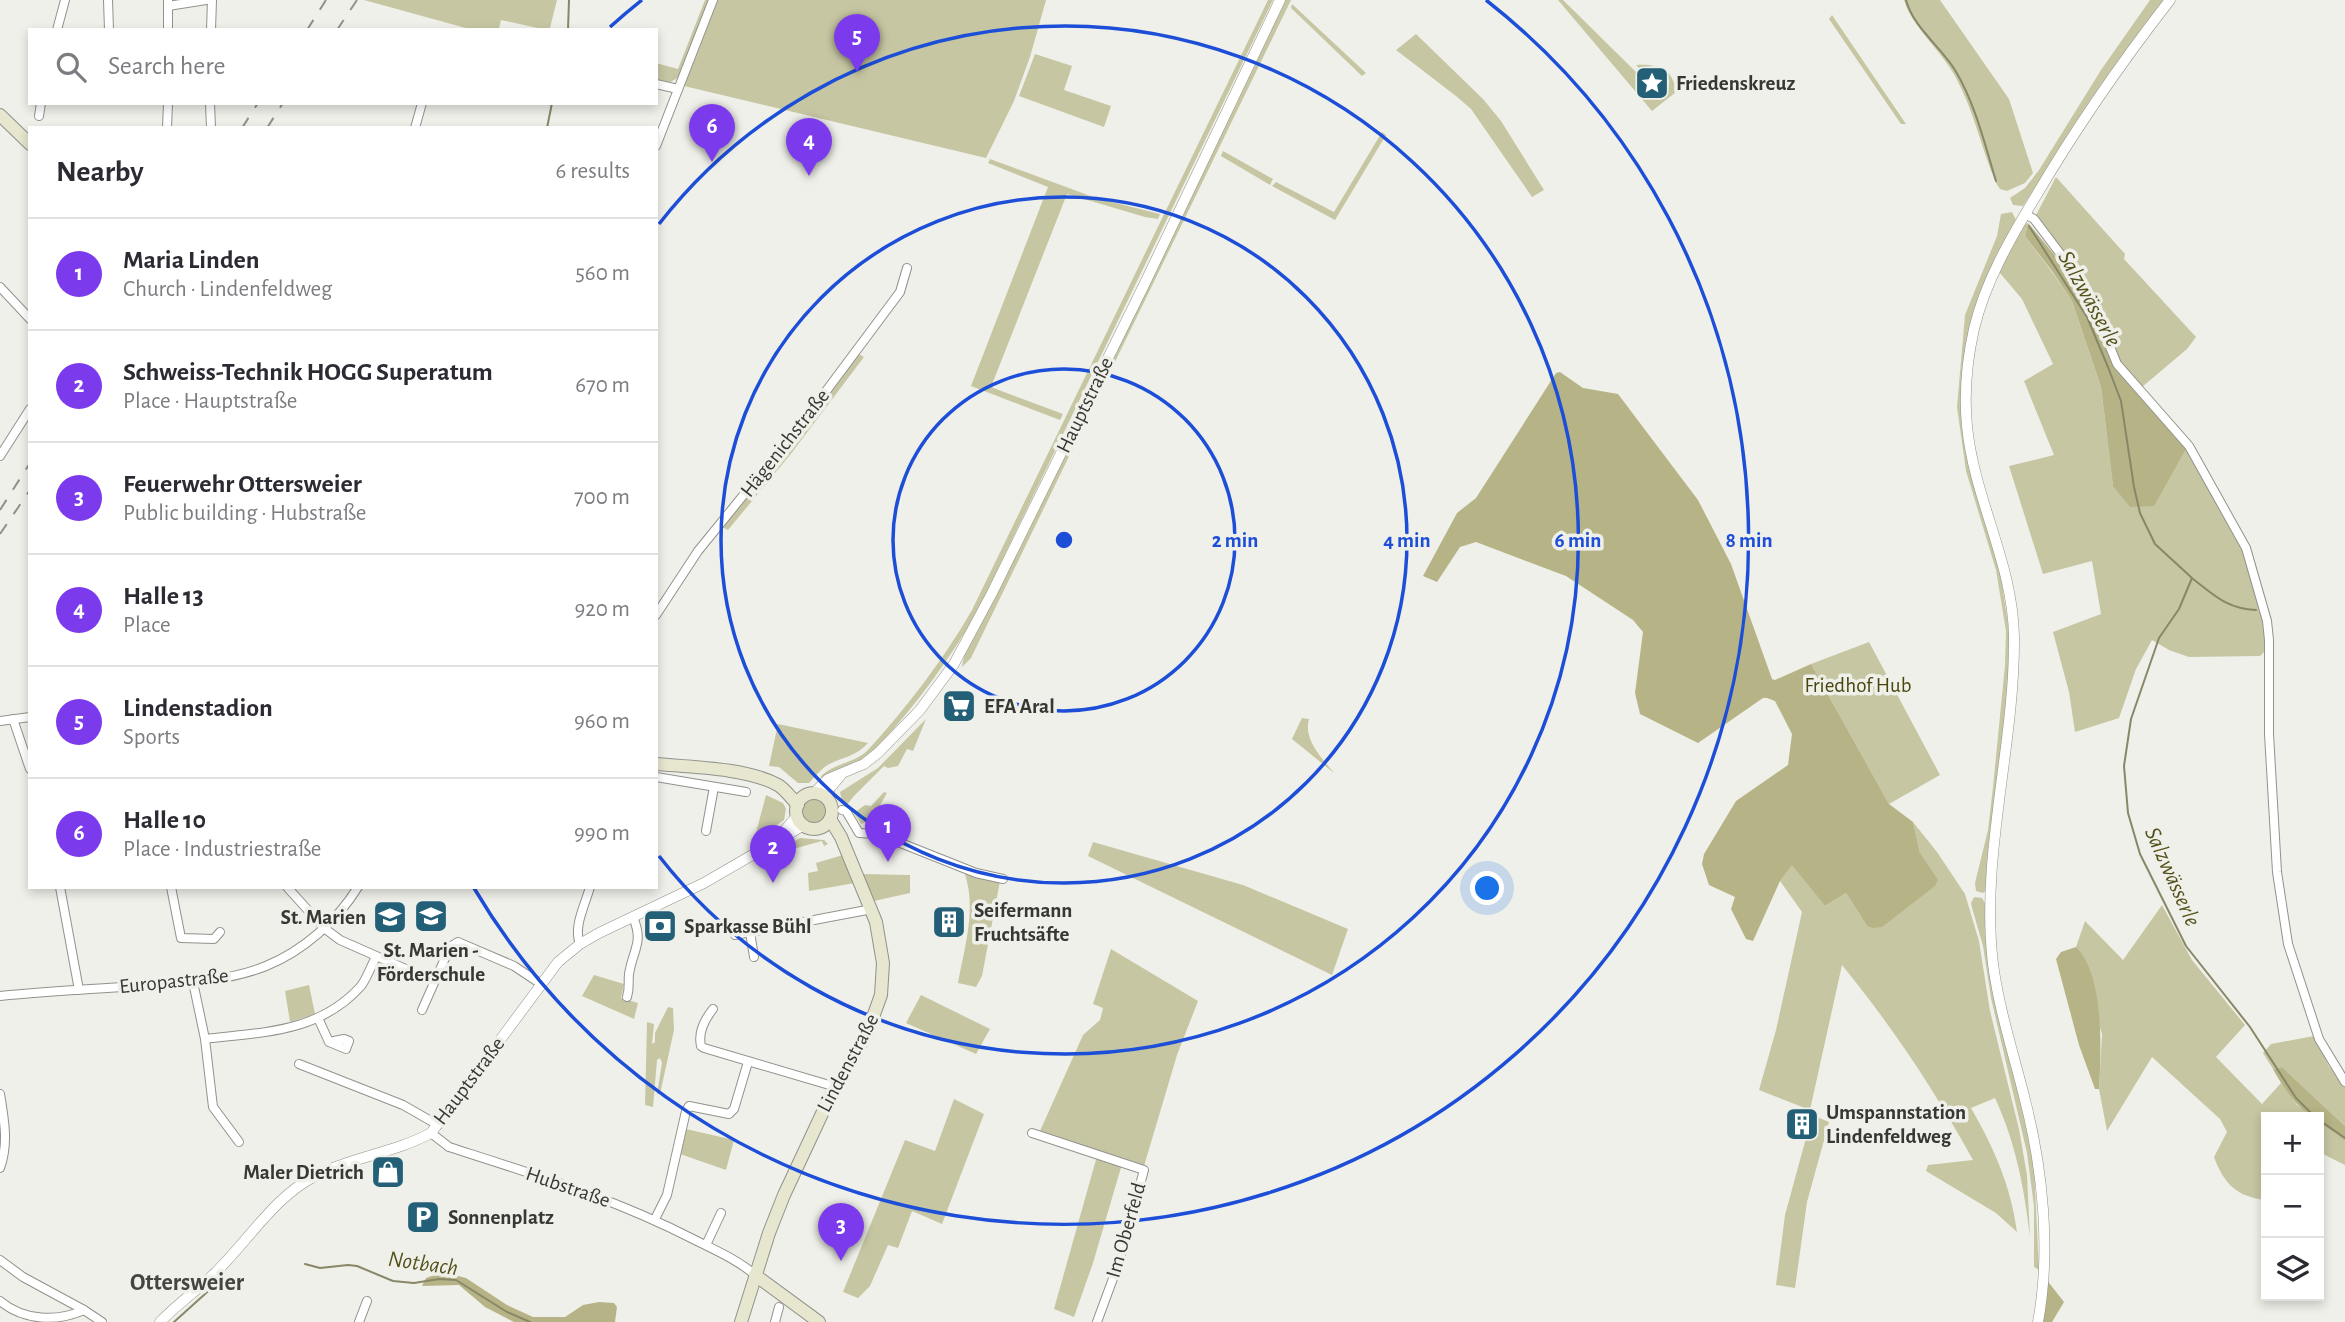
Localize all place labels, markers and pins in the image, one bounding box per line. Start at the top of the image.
pin: 5 [834,14,880,72]
place icon: Friedenskreuz [1633,64,1671,102]
place label: Friedenskreuz [1676,73,1795,94]
pin: 6 [689,104,735,162]
pin: 4 [786,118,832,176]
centre of rings [1052,528,1076,552]
supermarket icon: EFA Aral [940,687,978,725]
place label: EFA Aral [984,696,1055,717]
pin: 1 [865,804,911,862]
pin: 2 [750,825,796,883]
school or university icon: St. Marien - Förderschule [412,897,450,935]
school or university icon: St. Marien [371,898,409,936]
place label: Seifermann Fruchtsäfte [974,900,1072,945]
building icon: Seifermann Fruchtsäfte [930,903,968,941]
place label: St. Marien [280,907,366,928]
bank icon: Sparkasse Bühl [641,907,679,945]
place label: Sparkasse Bühl [684,916,812,937]
place label: St. Marien - Förderschule [377,940,485,985]
place label: Umspannstation Lindenfeldweg [1826,1102,1966,1147]
building icon: Umspannstation Lindenfeldweg [1783,1105,1821,1143]
shop icon: Maler Dietrich [369,1153,407,1191]
place label: Maler Dietrich [243,1162,364,1183]
parking icon: Sonnenplatz [404,1198,442,1236]
pin: 3 [818,1203,864,1261]
place label: Sonnenplatz [448,1207,554,1228]

